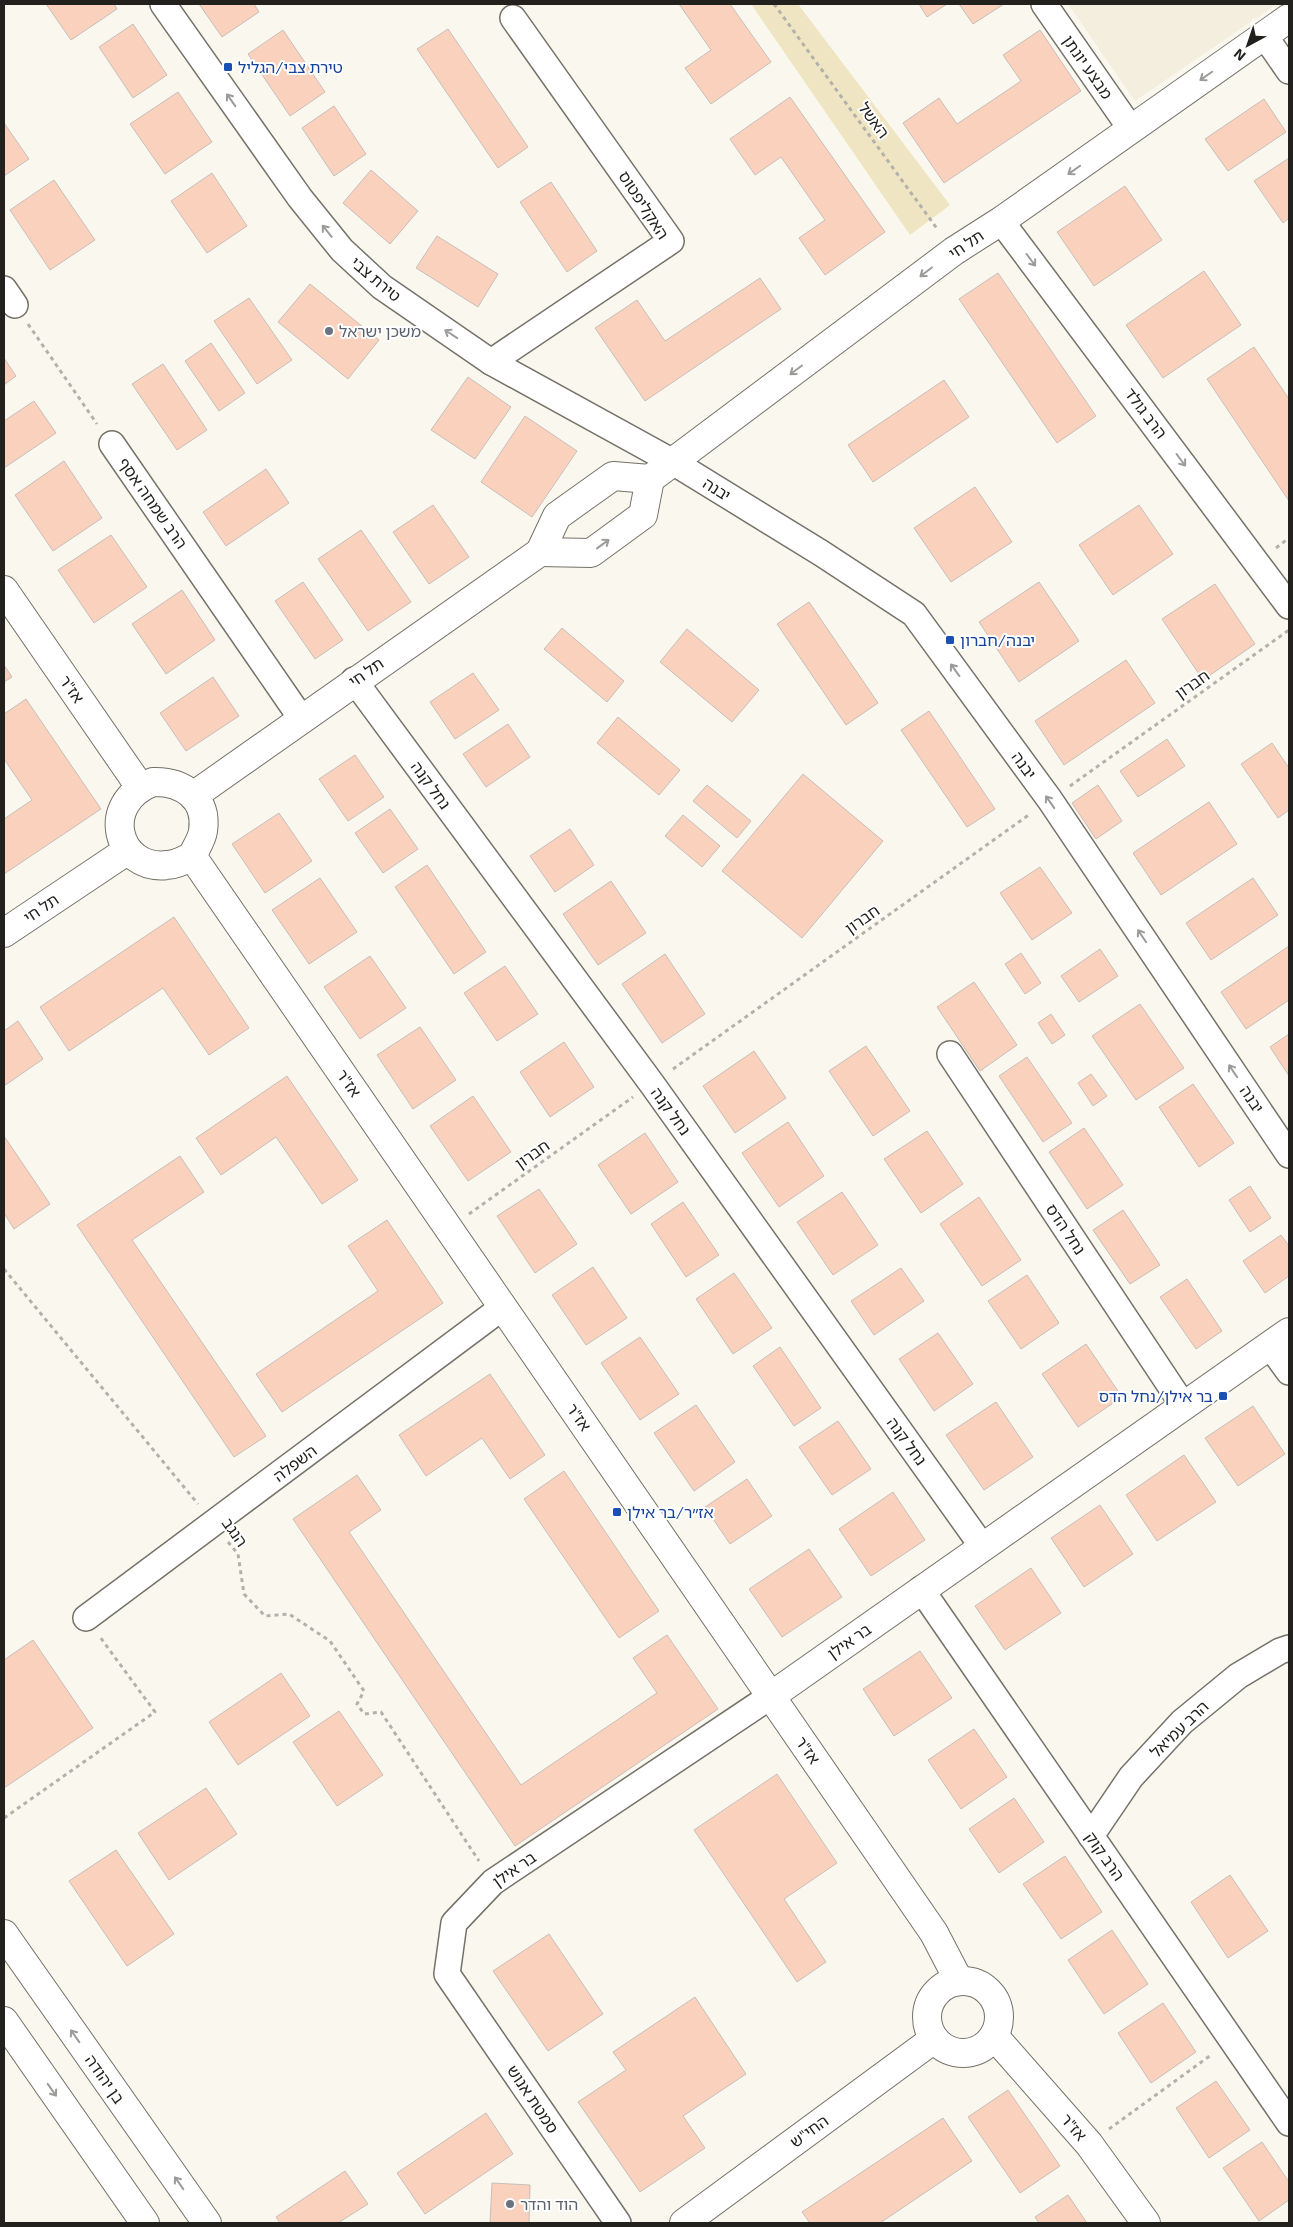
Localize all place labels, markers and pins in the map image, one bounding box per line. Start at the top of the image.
place label: טירת צבי/הגליל [238,57,343,76]
marker: טירת צבי/הגליל [222,61,234,73]
place label: משכן ישראל [339,321,421,340]
marker: משכן ישראל [323,325,335,337]
place label: יבנה/חברון [960,630,1035,649]
marker: יבנה/חברון [944,634,956,646]
place label: בר אילן/נחל הדס [1099,1386,1213,1405]
marker: בר אילן/נחל הדס [1217,1390,1229,1402]
place label: אז״ר/בר אילן [627,1502,714,1521]
marker: אז״ר/בר אילן [611,1506,623,1518]
place label: הוד והדר [520,2194,578,2213]
marker: הוד והדר [504,2198,516,2210]

